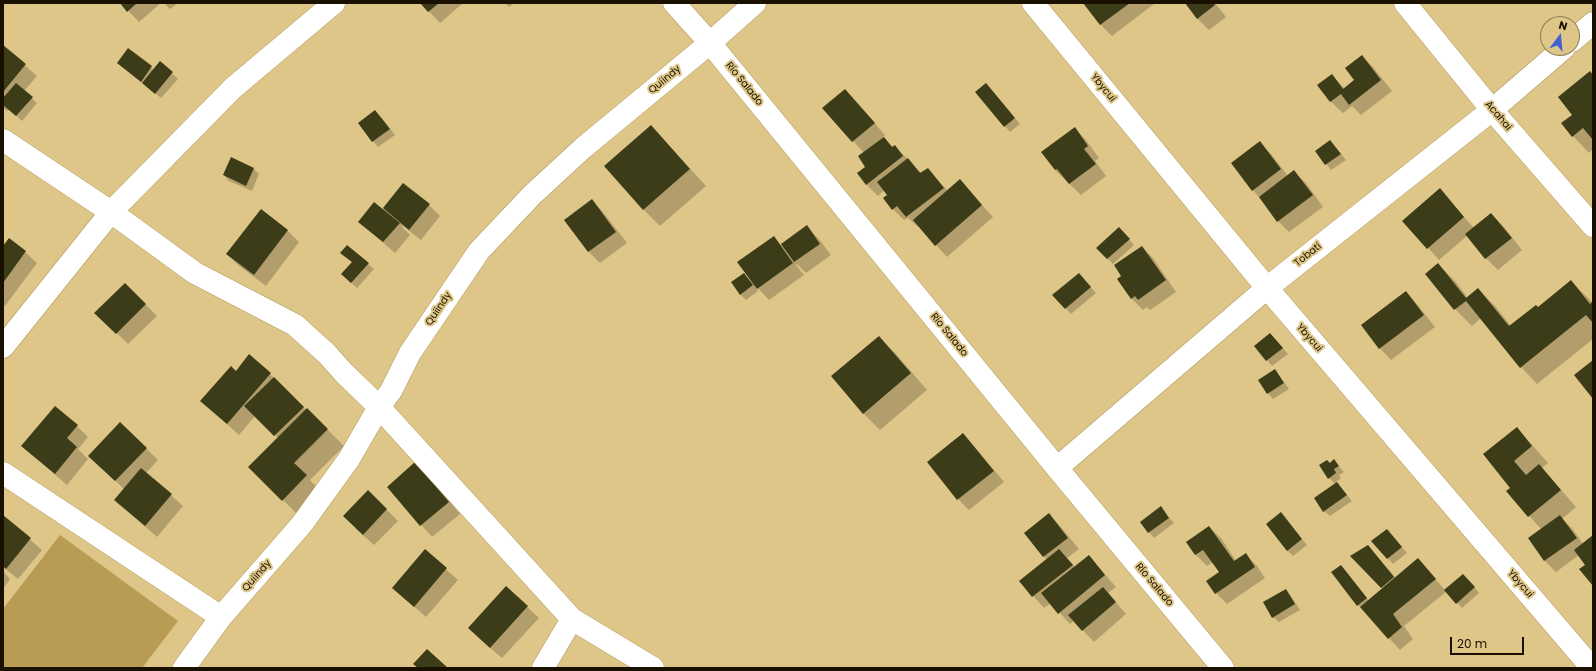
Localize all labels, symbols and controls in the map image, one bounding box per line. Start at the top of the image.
north arrow [1540,16,1580,56]
text: N [1557,17,1569,34]
street label: Río Salado [723,60,765,108]
street label: Quiindy [647,63,683,97]
street label: Ybycui [1088,71,1118,105]
street label: Acahai [1482,99,1514,133]
street label: Tobatí [1292,241,1324,269]
street label: Quiindy [423,290,455,328]
street label: Río Salado [928,311,970,359]
street label: Ybycui [1294,322,1324,354]
street label: Quiindy [240,558,274,594]
street label: Río Salado [1132,561,1176,609]
street label: Ybycui [1505,568,1535,600]
scale bar [1452,629,1526,655]
text: 20 m [1457,635,1487,652]

